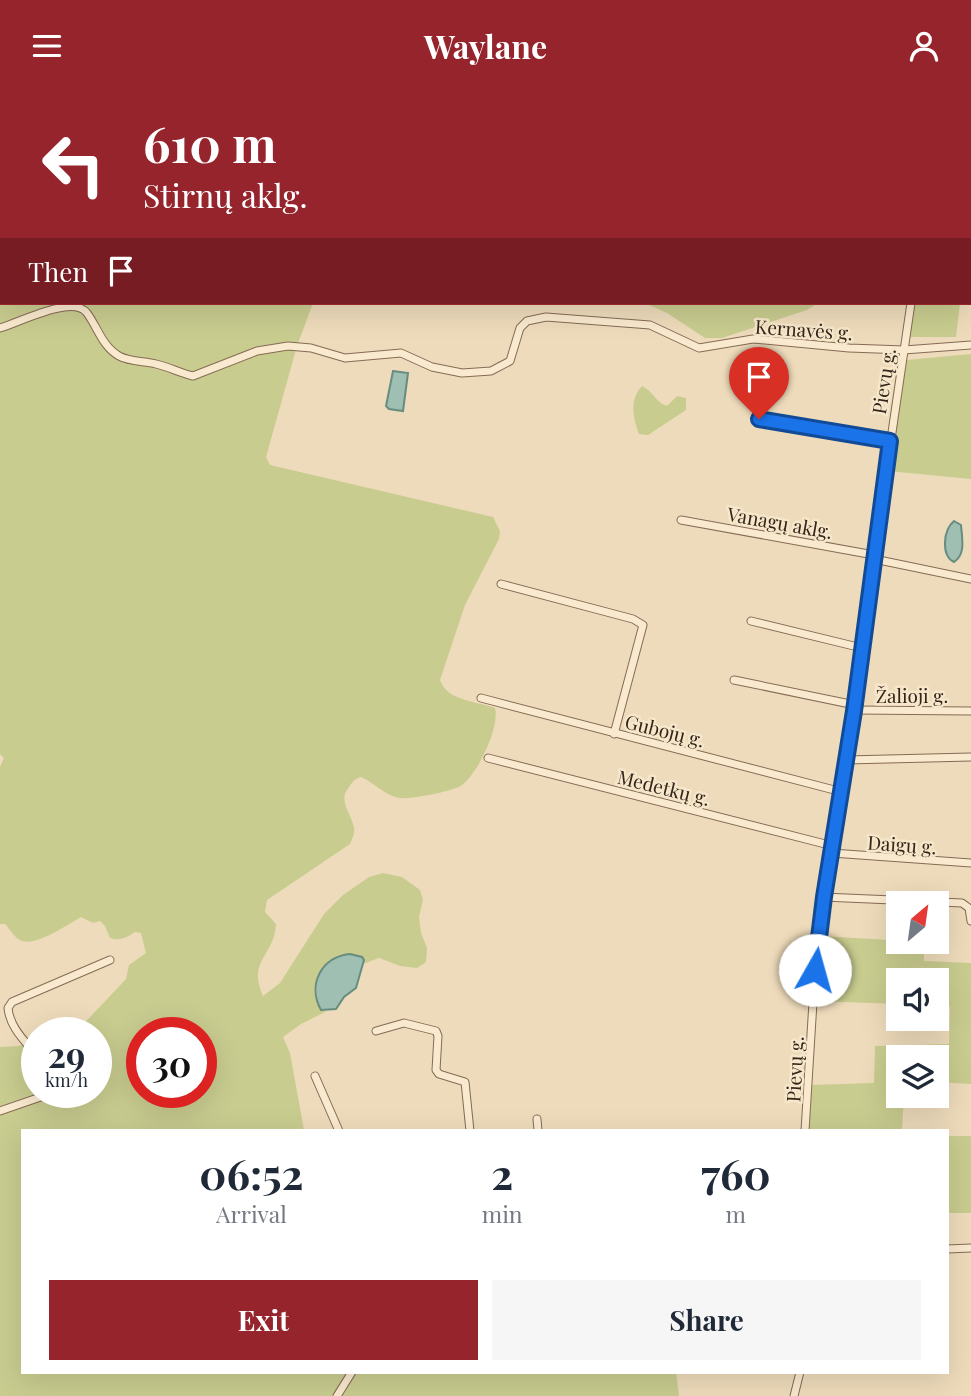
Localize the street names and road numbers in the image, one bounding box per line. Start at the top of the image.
street label: Kernavės g. [754,313,854,345]
street label: Pievų g. [865,346,901,416]
street label: Vanagų aklg. [724,500,835,544]
street label: Žalioji g. [876,682,948,708]
street label: Gubojų g. [622,708,708,752]
street label: Medetkų g. [615,763,713,811]
street label: Daigų g. [867,829,937,859]
street label: Pievų g. [779,1035,809,1103]

